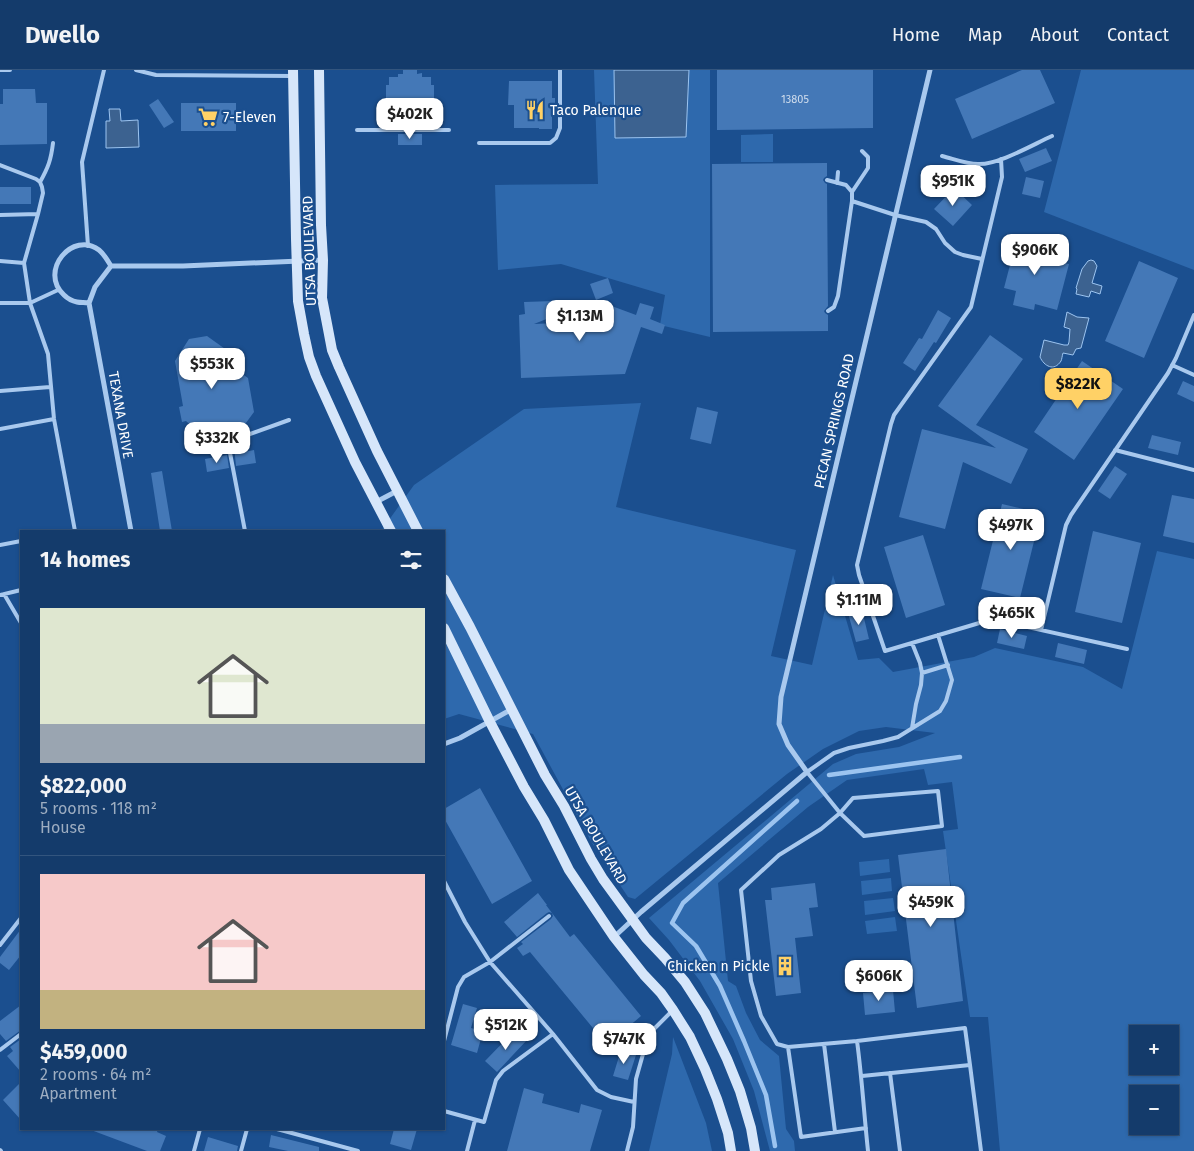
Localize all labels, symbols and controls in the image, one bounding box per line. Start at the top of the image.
text: Dwello [25,21,100,49]
text: Home [892,24,940,46]
text: Map [968,24,1002,46]
text: About [1030,24,1079,46]
text: Contact [1107,24,1169,46]
house number: 13805 [781,93,809,106]
pin: $402K [375,98,445,140]
restaurant icon: Taco Palenque [524,99,546,121]
place label: Taco Palenque [550,102,641,119]
text: $402K [387,104,433,123]
supermarket icon: 7-Eleven [197,106,219,128]
place label: 7-Eleven [223,109,277,126]
pin: $951K [918,164,988,207]
text: $951K [932,171,974,190]
street label: UTSA BOULEVARD [299,195,320,307]
pin: $906K [1000,234,1070,276]
text: $906K [1012,240,1058,259]
pin: $1.13M [539,300,621,342]
text: $1.13M [557,306,603,325]
pin: $553K [177,348,247,390]
street label: PECAN SPRINGS ROAD [811,352,858,490]
text: $553K [190,354,234,373]
pin: $822K [1043,368,1113,410]
street label: TEXANA DRIVE [104,370,137,460]
text: $822K [1056,374,1100,393]
pin: $332K [182,422,252,464]
text: $332K [195,428,239,447]
pin: $497K [976,508,1046,551]
text: $497K [989,515,1033,534]
icon: filters [397,546,425,574]
text: 14 homes [40,547,130,573]
pin: $1.11M [818,584,900,626]
text: $1.11M [836,590,882,609]
pin: $465K [977,596,1047,639]
text: $465K [989,603,1035,622]
icon: home [188,641,278,731]
text: $822,000 [40,773,127,799]
street label: UTSA BOULEVARD [561,783,631,887]
text: 5 rooms · 118 m² [40,799,157,818]
text: House [40,818,86,837]
pin: $459K [896,886,966,928]
text: $459K [908,892,954,911]
icon: home [188,906,278,996]
building icon: Chicken n Pickle [774,955,796,977]
place label: Chicken n Pickle [667,958,770,975]
pin: $606K [844,960,914,1002]
text: $606K [856,966,902,985]
pin: $512K [471,1008,541,1051]
text: $512K [485,1015,527,1034]
pin: $747K [589,1022,659,1065]
map controls [1129,1025,1179,1135]
button: + [1129,1025,1179,1075]
text: $747K [603,1029,645,1048]
text: $459,000 [40,1039,128,1065]
text: 2 rooms · 64 m² [40,1065,151,1084]
text: Apartment [40,1084,117,1103]
button: − [1129,1085,1179,1135]

